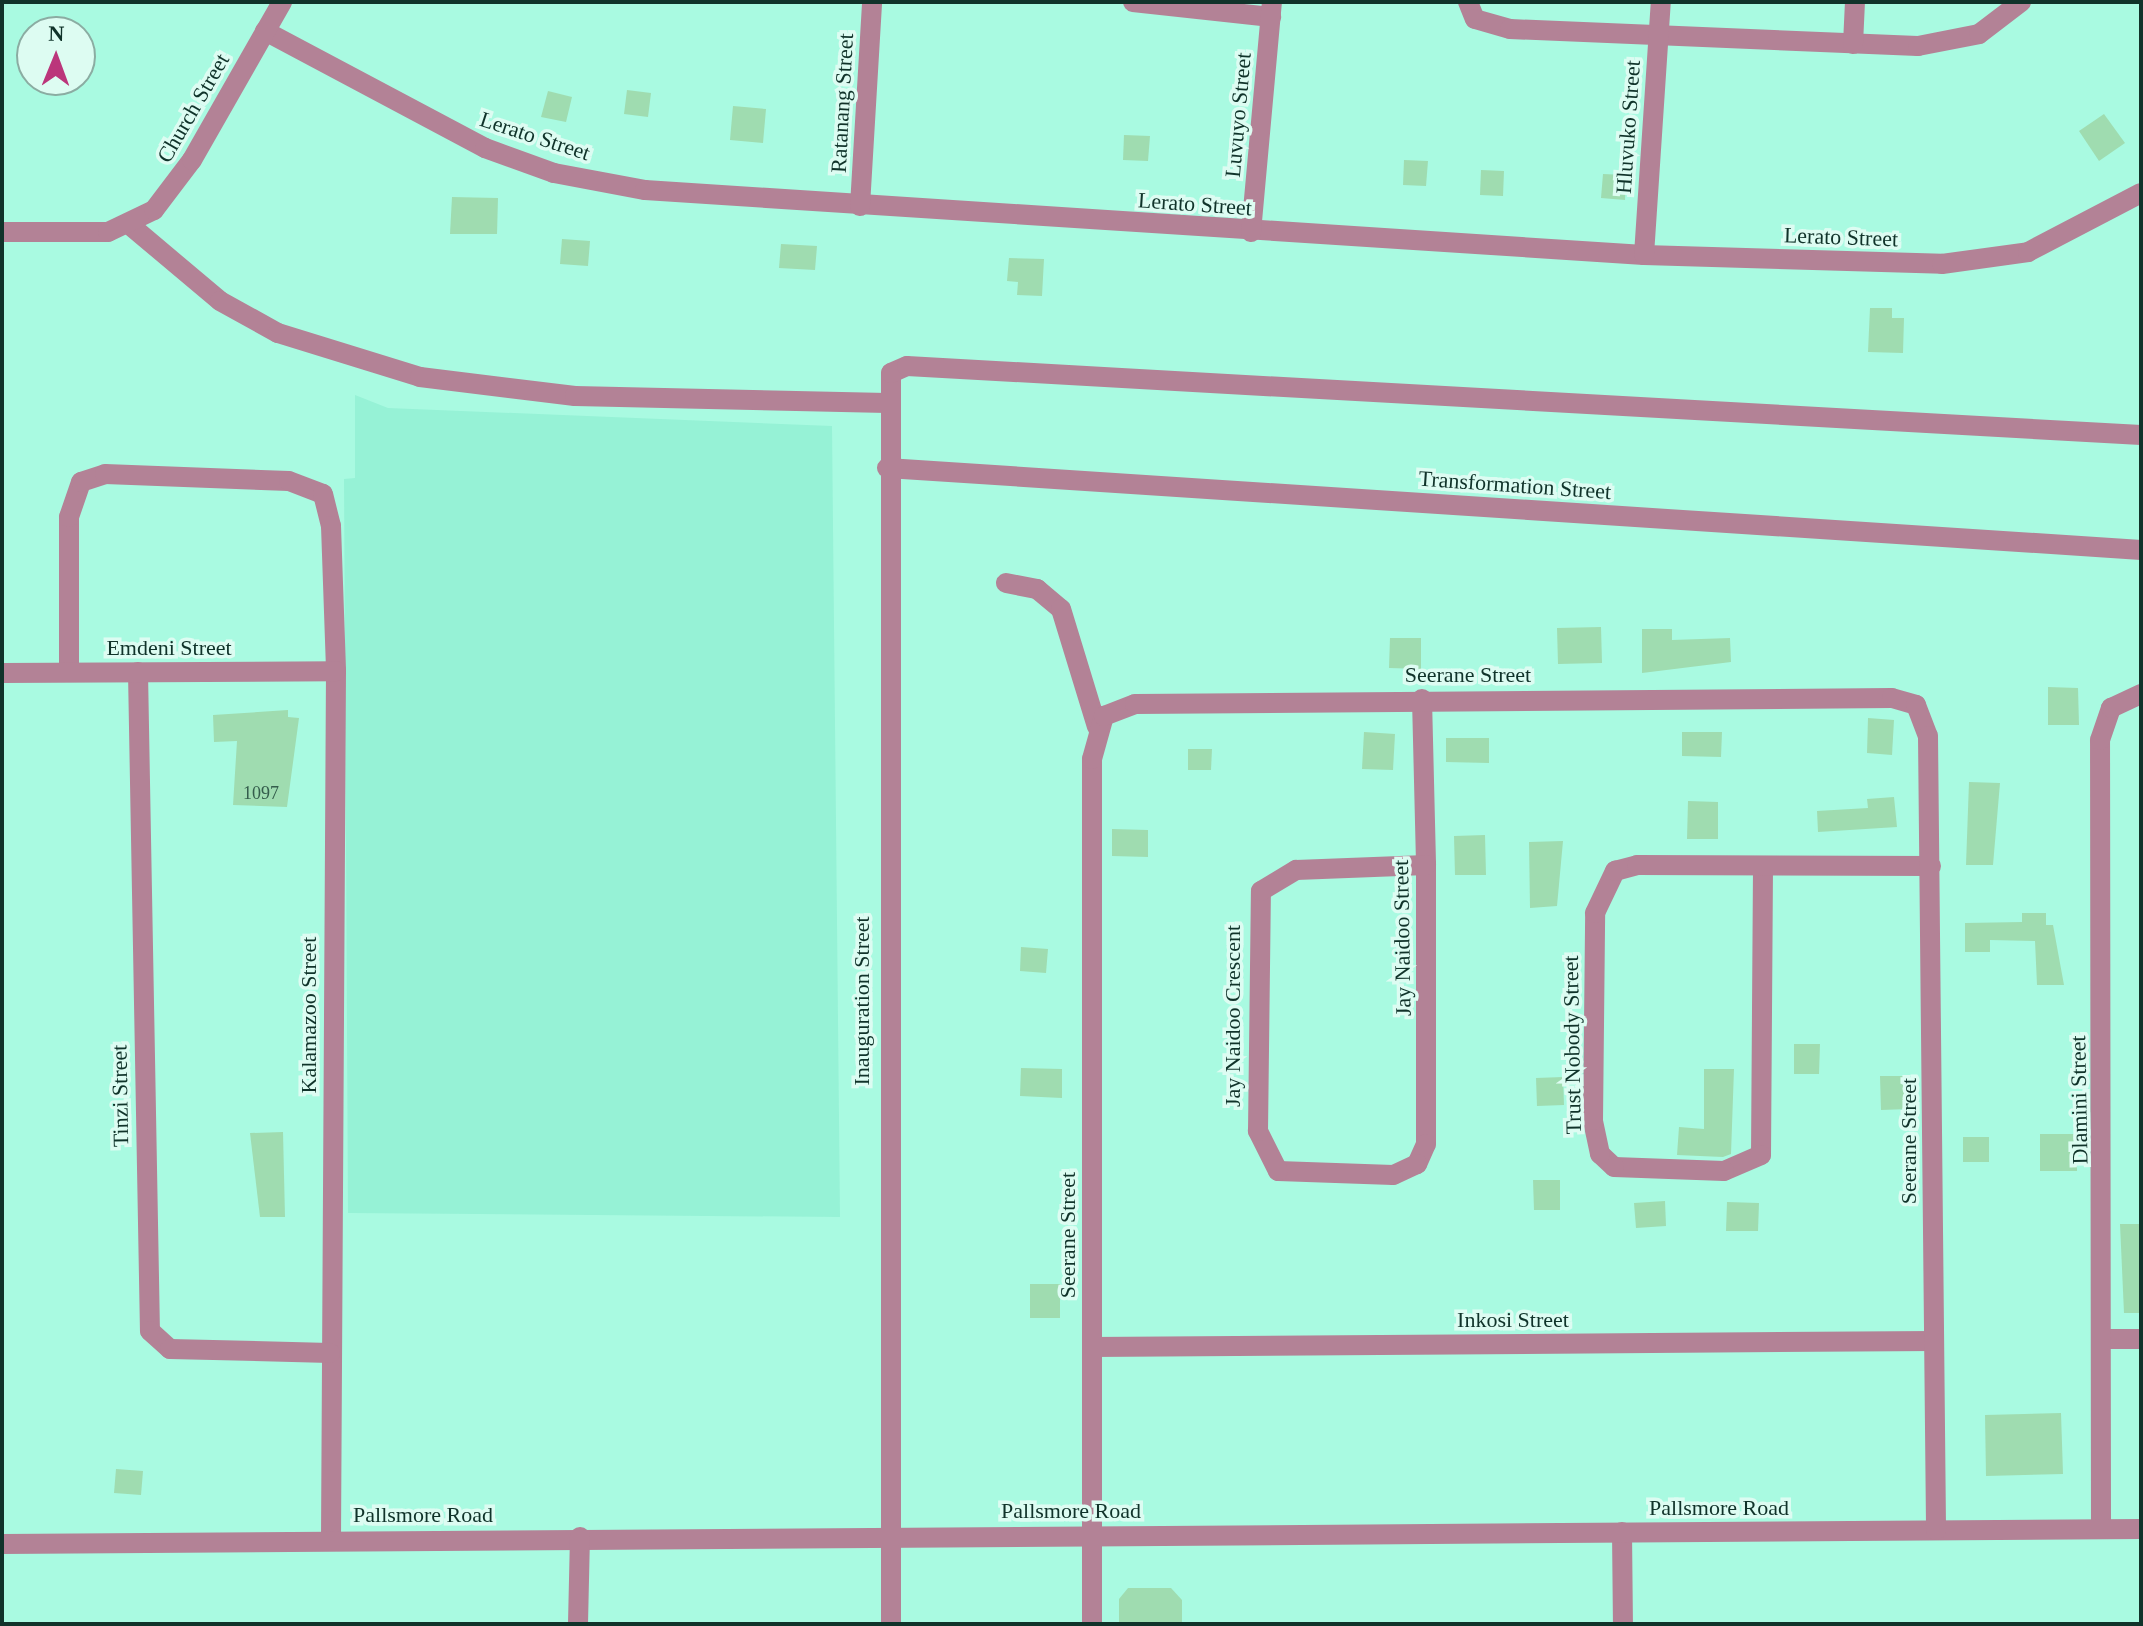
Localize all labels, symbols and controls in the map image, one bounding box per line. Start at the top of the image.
north arrow [16,16,96,96]
text: N [48,21,65,46]
street label: Ratanang Street [825,32,859,174]
street label: Church Street [151,49,235,167]
street label: Luvuyo Street [1219,51,1257,179]
street label: Hluvuko Street [1610,59,1646,195]
street label: Lerato Street [477,106,593,166]
street label: Lerato Street [1137,187,1253,221]
street label: Lerato Street [1783,222,1899,252]
street label: Transformation Street [1418,465,1612,505]
street label: Emdeni Street [106,635,232,661]
street label: Seerane Street [1405,662,1531,688]
house number: 1097 [243,782,279,804]
street label: Jay Naidoo Street [1387,860,1417,1016]
street label: Inauguration Street [849,916,875,1086]
street label: Jay Naidoo Crescent [1220,925,1246,1107]
street label: Kalamazoo Street [296,937,322,1093]
street label: Trust Nobody Street [1557,955,1587,1135]
street label: Dlamini Street [2065,1035,2093,1165]
street label: Tinzi Street [106,1045,134,1147]
street label: Seerane Street [1896,1078,1922,1204]
street label: Seerane Street [1055,1172,1081,1298]
street label: Inkosi Street [1457,1307,1569,1333]
street label: Pallsmore Road [1649,1495,1789,1521]
street label: Pallsmore Road [1001,1498,1141,1524]
street label: Pallsmore Road [353,1502,493,1528]

